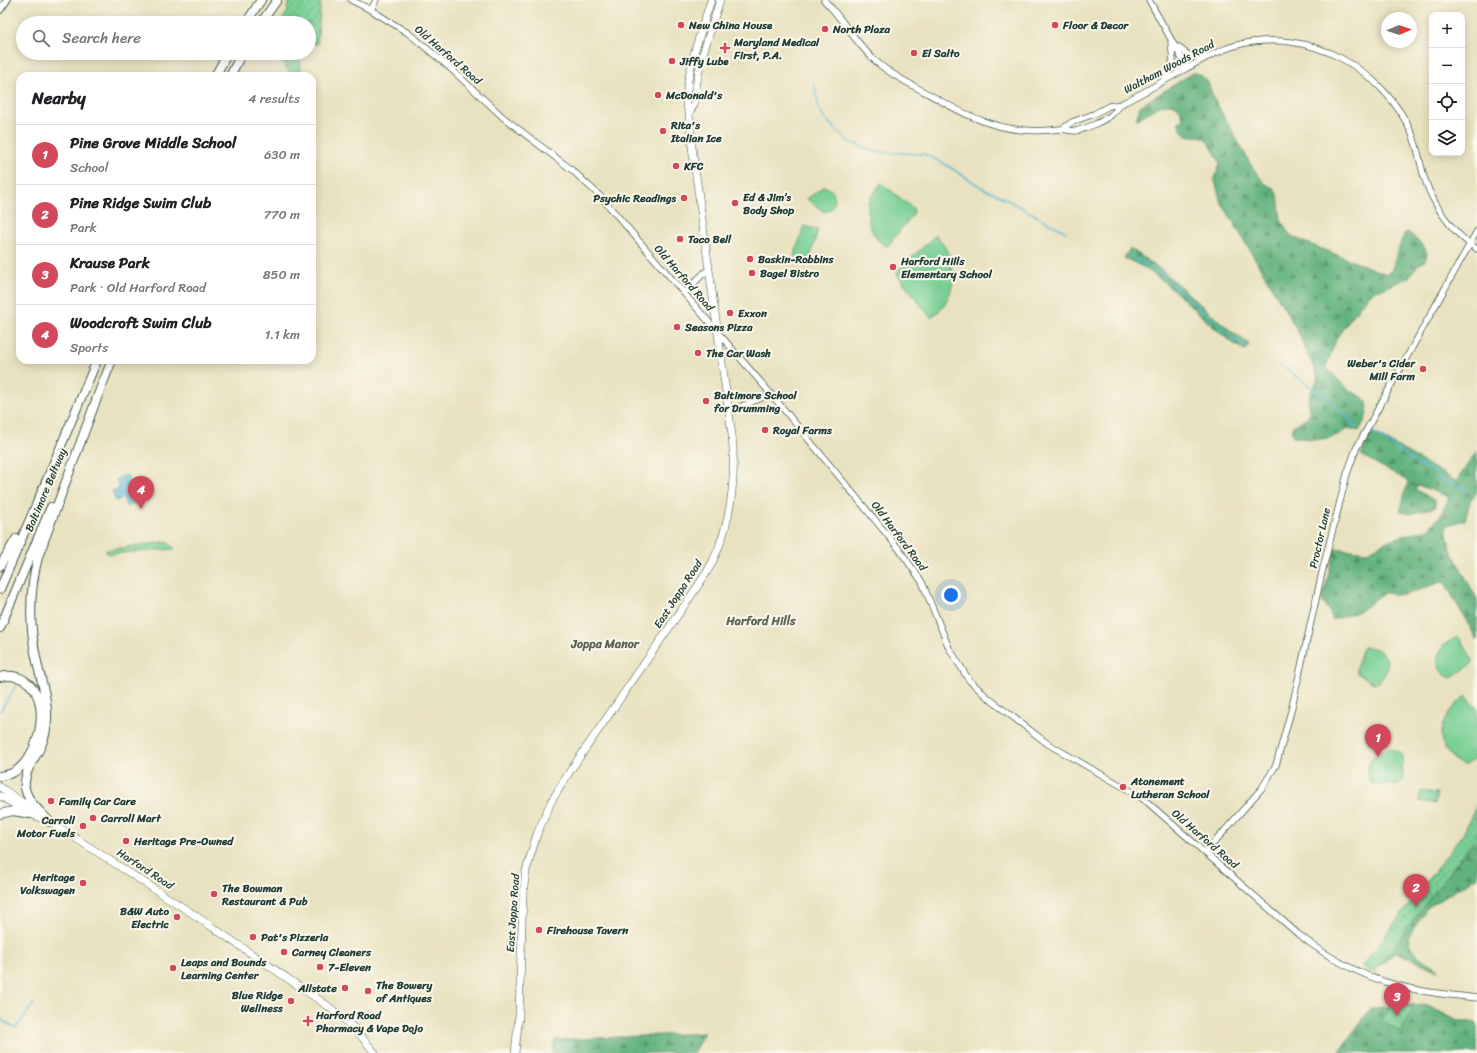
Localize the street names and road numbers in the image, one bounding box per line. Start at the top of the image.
street label: Old Harford Road [410,20,487,90]
street label: Waltham Woods Road [1120,34,1219,99]
street label: Old Harford Road [649,240,719,317]
street label: Baltimore Beltway [20,445,72,535]
street label: Old Harford Road [866,497,933,576]
street label: Proctor Lane [1304,505,1336,570]
street label: East Joppa Road [649,555,708,632]
street label: Old Harford Road [1167,804,1244,874]
street label: Harford Road [113,843,178,895]
street label: East Joppa Road [501,872,525,953]

